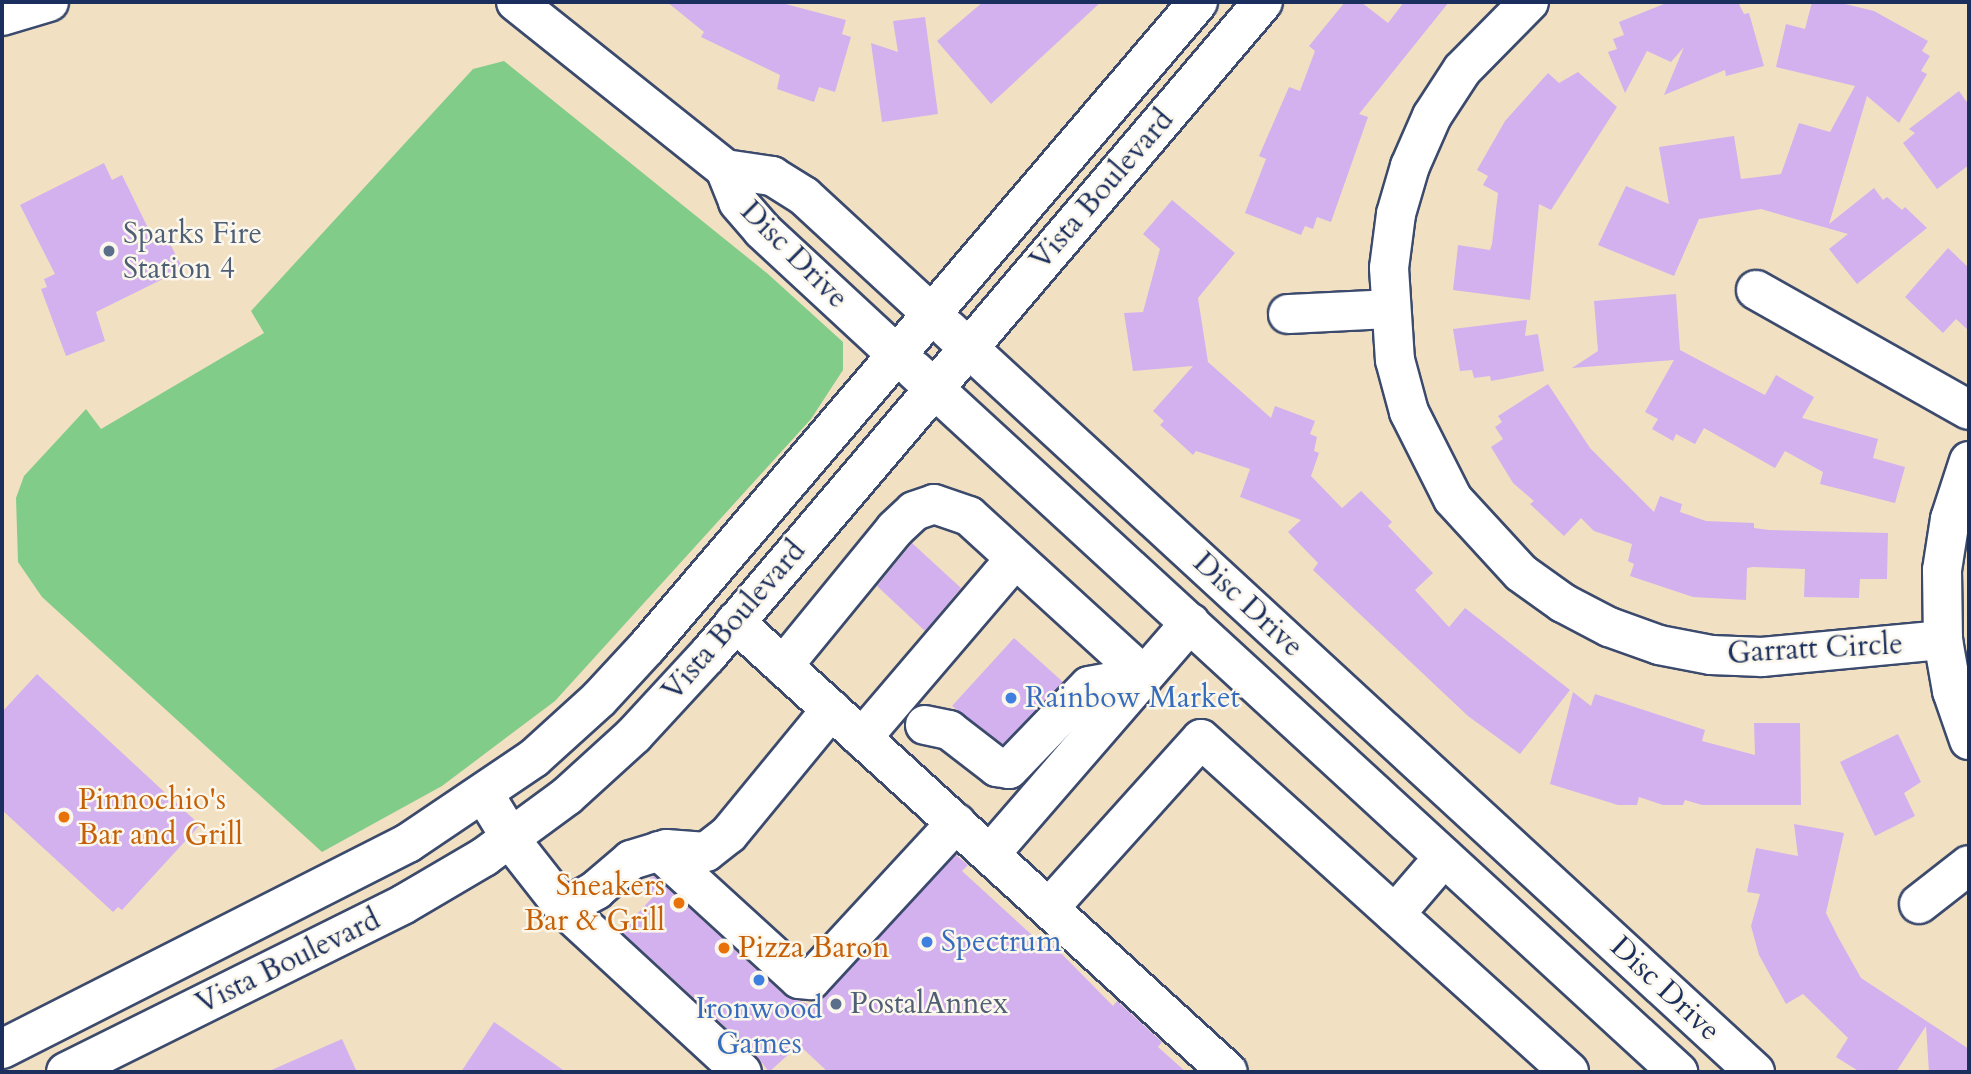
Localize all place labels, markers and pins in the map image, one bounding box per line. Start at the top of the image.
place label: Sparks Fire Station 4 [123,216,262,286]
marker: Sparks Fire Station 4 [101,243,117,259]
place label: Rainbow Market [1025,680,1240,716]
marker: Rainbow Market [1003,690,1019,706]
place label: Pinnochio's Bar and Grill [78,782,243,852]
marker: Pinnochio's Bar and Grill [56,809,72,825]
place label: Sneakers Bar & Grill [524,868,665,938]
marker: Sneakers Bar & Grill [671,895,687,911]
place label: Spectrum [941,924,1062,960]
place label: Pizza Baron [738,930,890,966]
marker: Spectrum [919,934,935,950]
marker: Pizza Baron [716,940,732,956]
marker: Ironwood Games [751,972,767,988]
place label: PostalAnnex [850,986,1008,1022]
place label: Ironwood Games [696,991,822,1062]
marker: PostalAnnex [828,996,844,1012]

